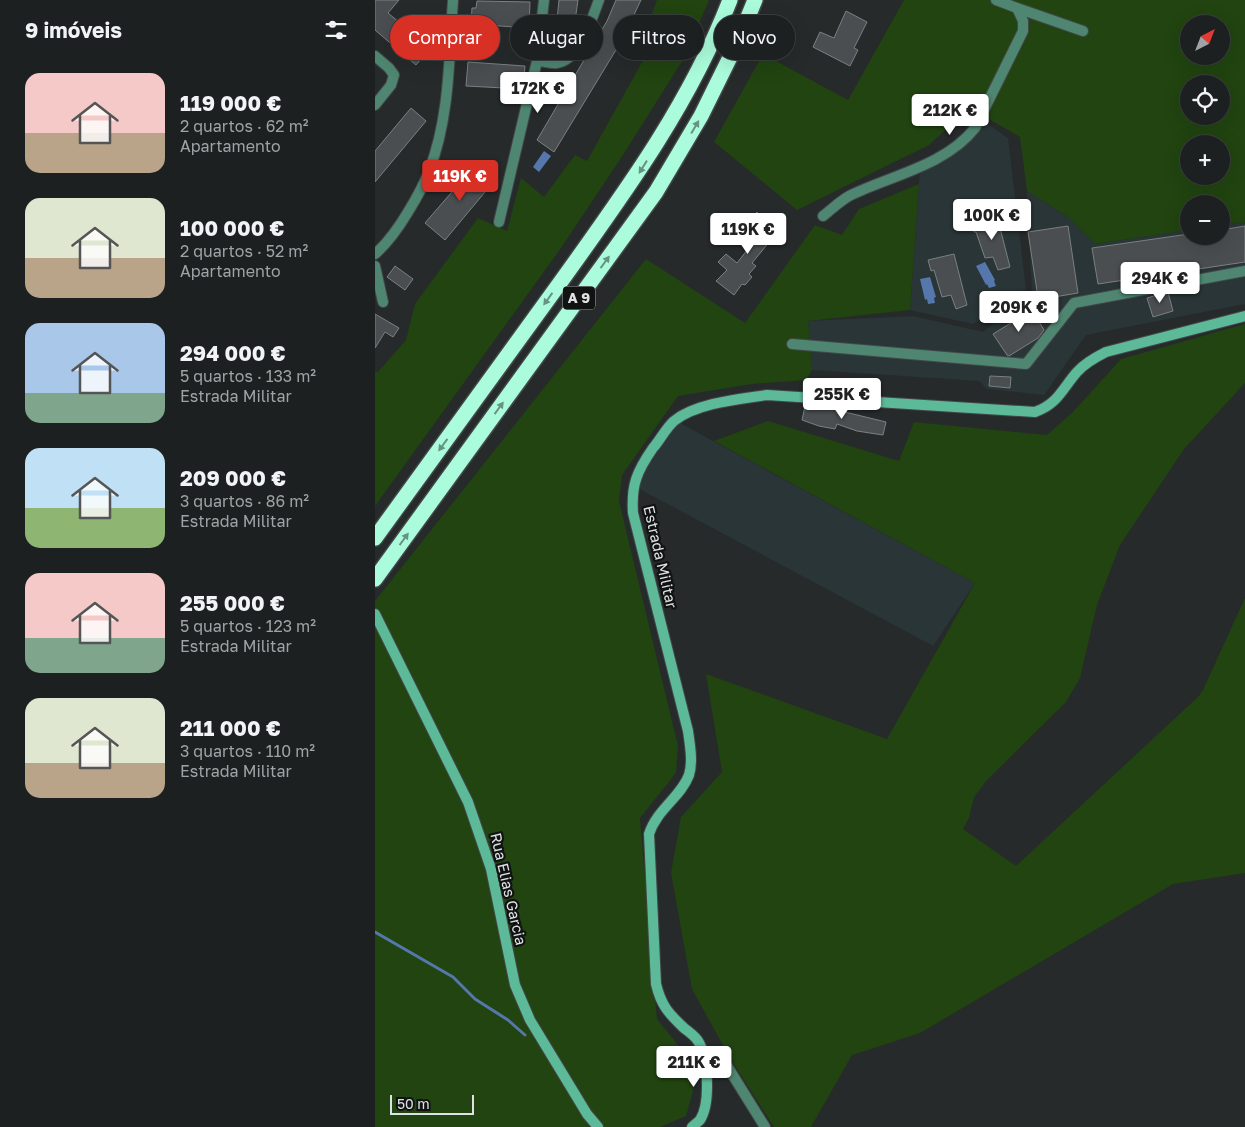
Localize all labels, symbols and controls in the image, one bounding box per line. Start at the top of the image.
chip: Comprar [390,15,500,60]
chip: Alugar [510,15,603,60]
chip: Filtros [613,15,704,60]
chip: Novo [714,15,795,60]
north arrow [1180,15,1230,65]
map controls [1180,15,1230,245]
icon: filters [322,16,350,44]
text: 9 imóveis [25,17,122,43]
pin: 172K € [497,72,579,114]
button: locate [1180,75,1230,125]
text: 172K € [511,78,565,98]
text: 119 000 € [180,90,281,116]
icon: home [65,93,125,153]
pin: 212K € [909,94,991,136]
text: 212K € [923,100,977,120]
text: 2 quartos · 62 m² [180,116,309,136]
one-way arrow [690,120,699,133]
button: + [1180,135,1230,185]
text: Apartamento [180,136,281,156]
pin: 119K € [419,160,501,202]
one-way arrow [638,160,647,173]
text: 119K € [433,166,487,186]
button: − [1180,195,1230,245]
pin: 100K € [951,198,1033,241]
text: 100K € [964,205,1020,225]
pin: 119K € [707,212,789,255]
text: 100 000 € [180,215,284,241]
icon: home [65,218,125,278]
text: 119K € [721,219,775,239]
text: 2 quartos · 52 m² [180,241,308,261]
one-way arrow [600,255,610,269]
text: Apartamento [180,261,281,281]
pin: 294K € [1119,262,1201,304]
text: 294K € [1132,268,1188,288]
road number: A 9 [563,286,595,310]
pin: 209K € [978,290,1060,333]
one-way arrow [543,292,553,306]
text: 209K € [990,297,1048,317]
text: 294 000 € [180,340,286,366]
icon: home [65,343,125,403]
text: 5 quartos · 133 m² [180,366,316,386]
pin: 255K € [801,378,883,420]
text: 255K € [814,384,870,404]
text: Estrada Militar [180,386,292,406]
one-way arrow [494,401,504,415]
one-way arrow [438,438,448,452]
text: 209 000 € [180,465,286,491]
icon: home [65,468,125,528]
text: 3 quartos · 86 m² [180,491,309,511]
street label: Estrada Militar [640,504,682,610]
text: Estrada Militar [180,511,292,531]
one-way arrow [399,532,409,546]
text: 255 000 € [180,590,285,616]
icon: home [65,593,125,653]
text: 5 quartos · 123 m² [180,616,316,636]
text: Estrada Militar [180,636,292,656]
text: 211 000 € [180,715,281,741]
icon: home [65,718,125,778]
text: 3 quartos · 110 m² [180,741,315,761]
text: Estrada Militar [180,761,292,781]
street label: Rua Elias Garcia [487,831,531,947]
pin: 211K € [653,1046,735,1088]
text: 211K € [667,1052,721,1072]
scale bar [390,1092,474,1115]
text: 50 m [397,1095,430,1112]

